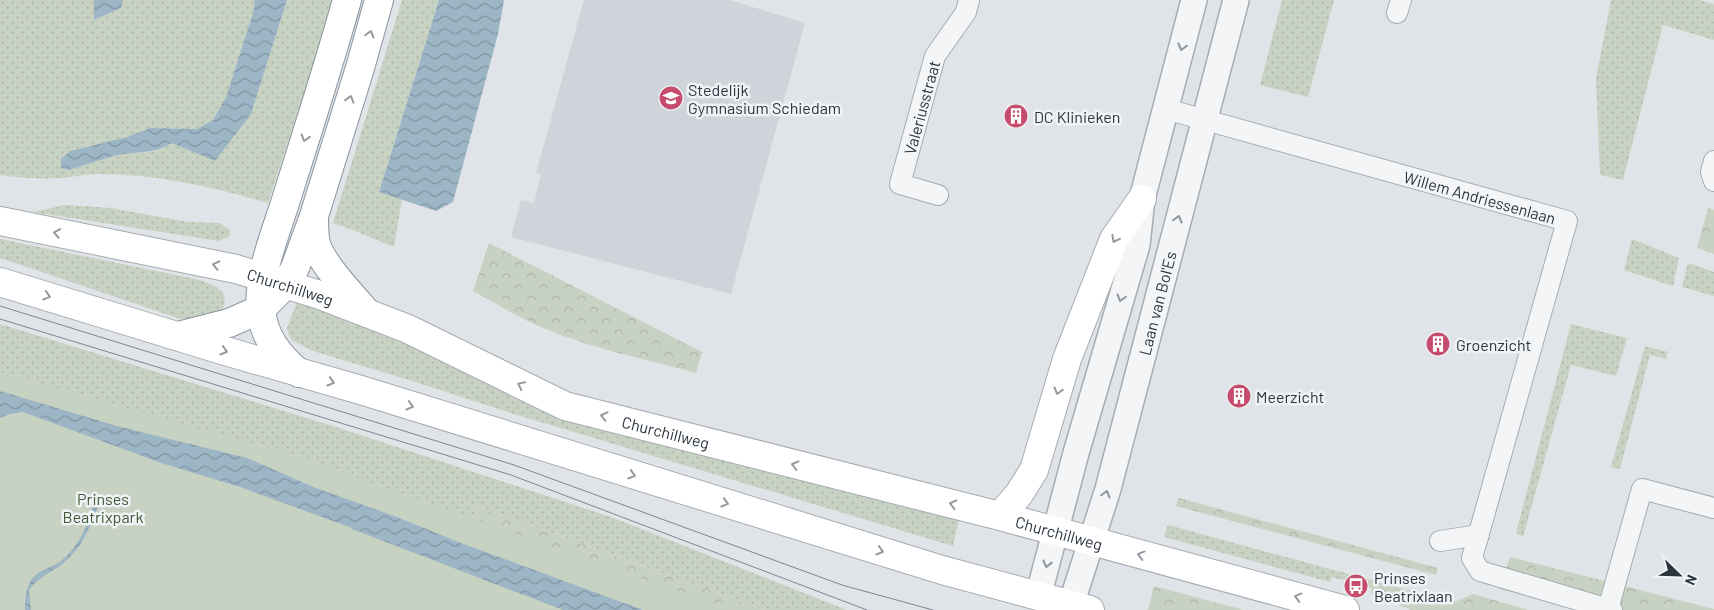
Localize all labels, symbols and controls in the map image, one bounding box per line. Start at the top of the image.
one-way arrow [364,31,374,39]
one-way arrow [1177,43,1187,51]
street label: Valeriusstraat [899,58,943,156]
place label: Stedelijk Gymnasium Schiedam [688,80,841,117]
school or university icon: Stedelijk Gymnasium Schiedam [658,85,684,111]
one-way arrow [345,96,355,104]
building icon: DC Klinieken [1003,103,1029,129]
place label: DC Klinieken [1034,107,1120,126]
one-way arrow [301,133,311,141]
street label: Willem Andriessenlaan [1402,166,1558,227]
one-way arrow [1172,214,1183,223]
one-way arrow [52,228,61,238]
one-way arrow [1111,234,1121,243]
street label: Laan van Bol'Es [1134,249,1179,357]
one-way arrow [211,260,220,271]
street label: Churchillweg [245,264,336,309]
one-way arrow [42,290,50,300]
one-way arrow [1117,293,1127,301]
building icon: Groenzicht [1425,331,1451,357]
place label: Groenzicht [1456,335,1531,354]
one-way arrow [219,345,228,355]
one-way arrow [327,377,335,387]
one-way arrow [517,381,526,391]
building icon: Meerzicht [1226,383,1252,409]
one-way arrow [1053,386,1063,395]
place label: Meerzicht [1256,387,1324,406]
one-way arrow [406,400,414,410]
one-way arrow [599,411,608,422]
street label: Churchillweg [620,411,712,452]
one-way arrow [792,460,800,470]
one-way arrow [628,469,636,479]
park label: Prinses Beatrixpark [63,489,143,526]
one-way arrow [1101,491,1111,499]
one-way arrow [720,498,728,508]
one-way arrow [948,499,957,510]
street label: Churchillweg [1014,511,1105,553]
one-way arrow [875,545,884,555]
one-way arrow [1138,550,1146,560]
north arrow [1654,550,1704,600]
one-way arrow [1042,559,1052,567]
place label: Prinses Beatrixlaan [1374,568,1453,605]
bus stop icon: Prinses Beatrixlaan [1343,573,1369,599]
text: N [1682,573,1701,588]
one-way arrow [1294,593,1303,603]

